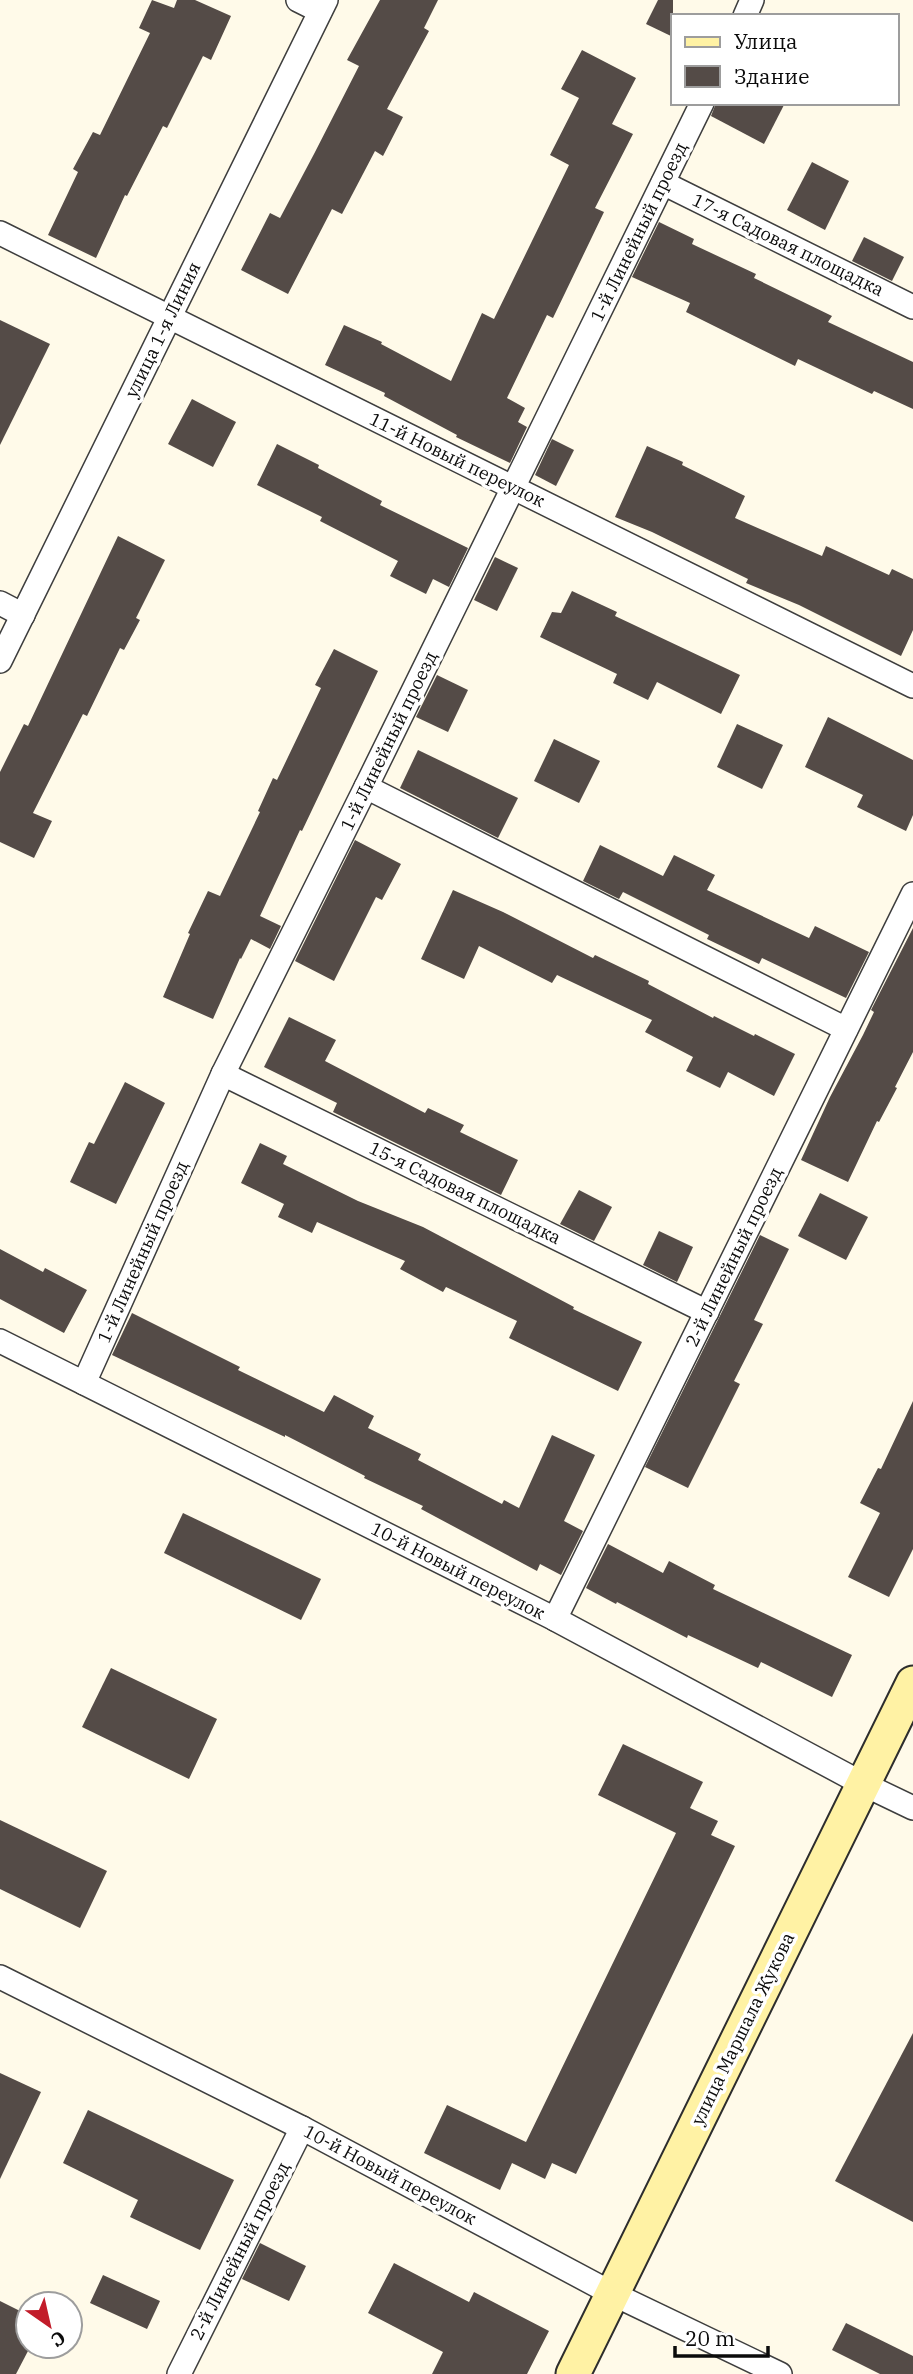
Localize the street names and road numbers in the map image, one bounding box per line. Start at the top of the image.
street label: 1-й Линейный проезд [585,138,692,325]
street label: 17-я Садовая площадка [689,188,888,301]
street label: улица 1-я Линия [120,258,205,402]
street label: 11-й Новый переулок [366,407,549,512]
street label: 1-й Линейный проезд [335,647,442,834]
street label: 15-я Садовая площадка [366,1136,565,1249]
street label: 1-й Линейный проезд [92,1157,193,1346]
street label: 2-й Линейный проезд [680,1163,787,1350]
street label: 10-й Новый переулок [367,1517,550,1625]
street label: улица Маршала Жукова [686,1928,799,2129]
street label: 10-й Новый переулок [300,2119,481,2230]
street label: 2-й Линейный проезд [185,2158,294,2344]

